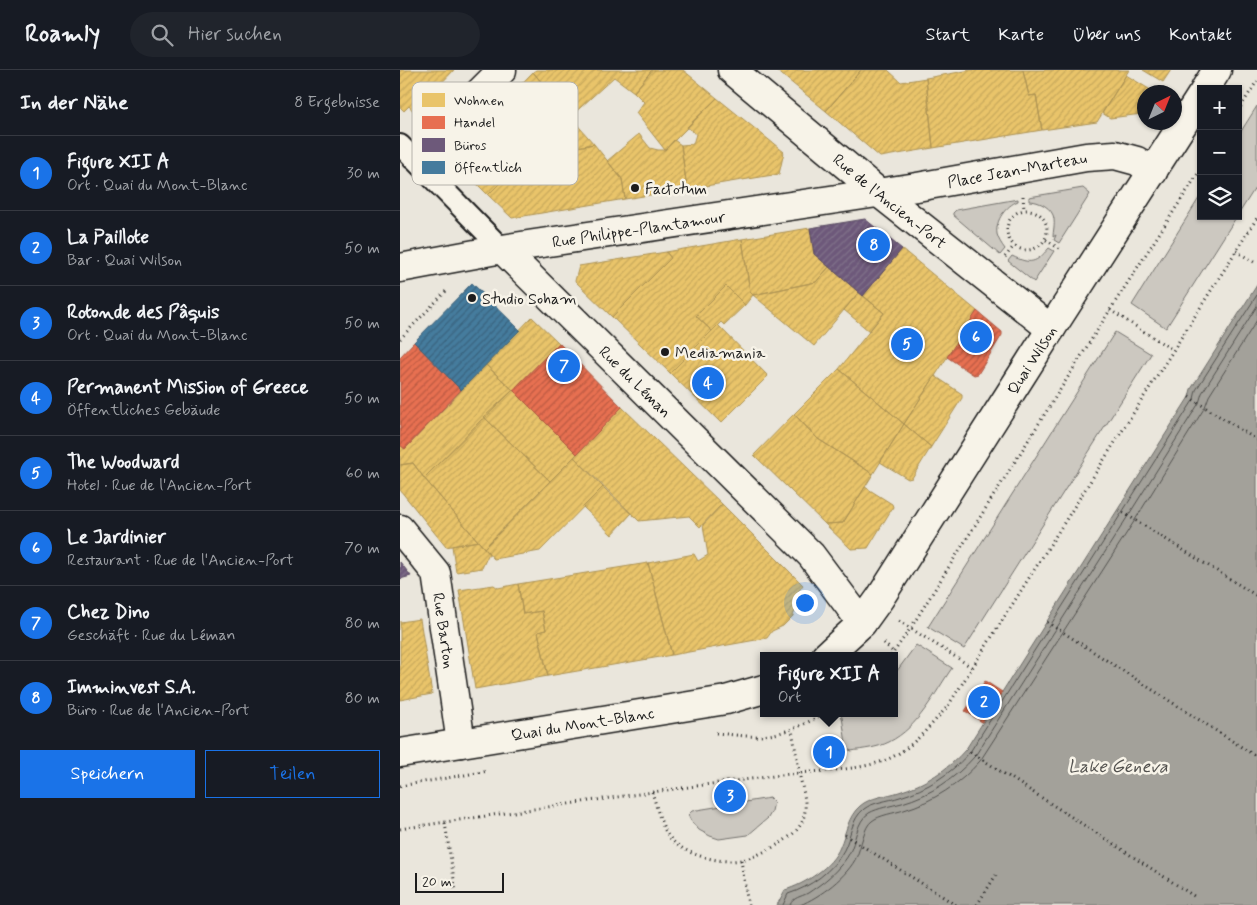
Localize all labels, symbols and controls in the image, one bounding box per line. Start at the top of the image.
search box [130,12,480,57]
text: Roamly [25,19,100,50]
icon: search [148,21,176,49]
text: Hier suchen [188,22,282,47]
text: Start [926,23,970,47]
text: Karte [998,23,1044,47]
text: Über uns [1072,23,1141,47]
text: Kontakt [1169,23,1232,47]
legend [412,82,578,185]
north arrow [1137,85,1182,130]
map controls [1197,85,1242,220]
button: + [1197,85,1242,130]
text: In der Nähe [20,89,128,117]
text: 8 Ergebnisse [294,92,380,113]
text: Wohnen [454,92,504,110]
text: Handel [454,114,495,132]
button: − [1197,130,1242,175]
text: Büros [454,137,487,155]
street label: Place Jean-Marteau [946,148,1089,193]
text: Figure XII A [67,150,170,175]
street label: Rue de l'Ancien-Port [828,150,950,254]
text: Öffentlich [454,159,522,177]
text: 1 [32,163,40,184]
text: 30 m [347,163,380,184]
text: Ort · Quai du Mont-Blanc [67,175,247,196]
button: layers [1197,175,1242,220]
place label: Factotum [645,179,707,200]
marker: Factotum [629,182,641,194]
street label: Rue Philippe-Plantamour [551,207,728,253]
text: La Paillote [67,225,149,250]
pin: 8 [858,226,890,264]
text: 2 [32,238,40,259]
text: 50 m [344,238,380,259]
text: Bar · Quai Wilson [67,250,182,271]
place label: Studio Soham [482,289,577,310]
marker: Studio Soham [466,292,478,304]
text: Rotonde des Pâquis [67,300,220,325]
text: 3 [32,313,40,334]
text: 50 m [344,313,380,334]
pin: 6 [960,318,992,356]
street label: Quai Wilson [1003,322,1062,399]
text: Ort · Quai du Mont-Blanc [67,325,247,346]
pin: 5 [891,325,923,363]
street label: Rue du Léman [594,342,675,423]
place label: Mediamania [675,343,766,364]
marker: Mediamania [659,346,671,358]
pin: 7 [548,347,580,385]
pin: 4 [692,364,724,402]
text: Permanent Mission of Greece [67,375,308,400]
text: 4 [31,388,41,409]
text: 50 m [344,388,380,409]
text: Öffentliches Gebäude [67,400,221,421]
text: The Woodward [67,450,179,475]
text: 5 [31,463,41,484]
text: 60 m [346,463,380,484]
text: Hotel · Rue de l'Ancien-Port [67,475,252,496]
text: Le Jardinier [67,525,166,550]
text: 6 [32,538,40,559]
text: 70 m [344,538,380,559]
text: Restaurant · Rue de l'Ancien-Port [67,550,294,571]
your location [792,590,818,616]
street label: Rue Barton [427,591,459,670]
text: Chez Dino [67,600,150,625]
text: 7 [31,613,41,634]
text: 80 m [345,613,380,634]
text: Geschäft · Rue du Léman [67,625,236,646]
popup [760,652,898,717]
text: Figure XII A [778,662,880,687]
text: Imminvest S.A. [67,675,196,700]
pin: 2 [968,683,1000,721]
text: Ort [778,687,801,708]
text: 8 [31,688,41,709]
text: 80 m [345,688,380,709]
text: Büro · Rue de l'Ancien-Port [67,700,250,721]
street label: Quai du Mont-Blanc [510,703,656,747]
pin: 1 [813,733,845,771]
button: Speichern [20,750,195,798]
button: Teilen [205,750,380,798]
water label: Lake Geneva [1068,755,1168,779]
pin: 3 [714,777,746,815]
scale bar [415,870,504,893]
text: 20 m [422,873,452,891]

